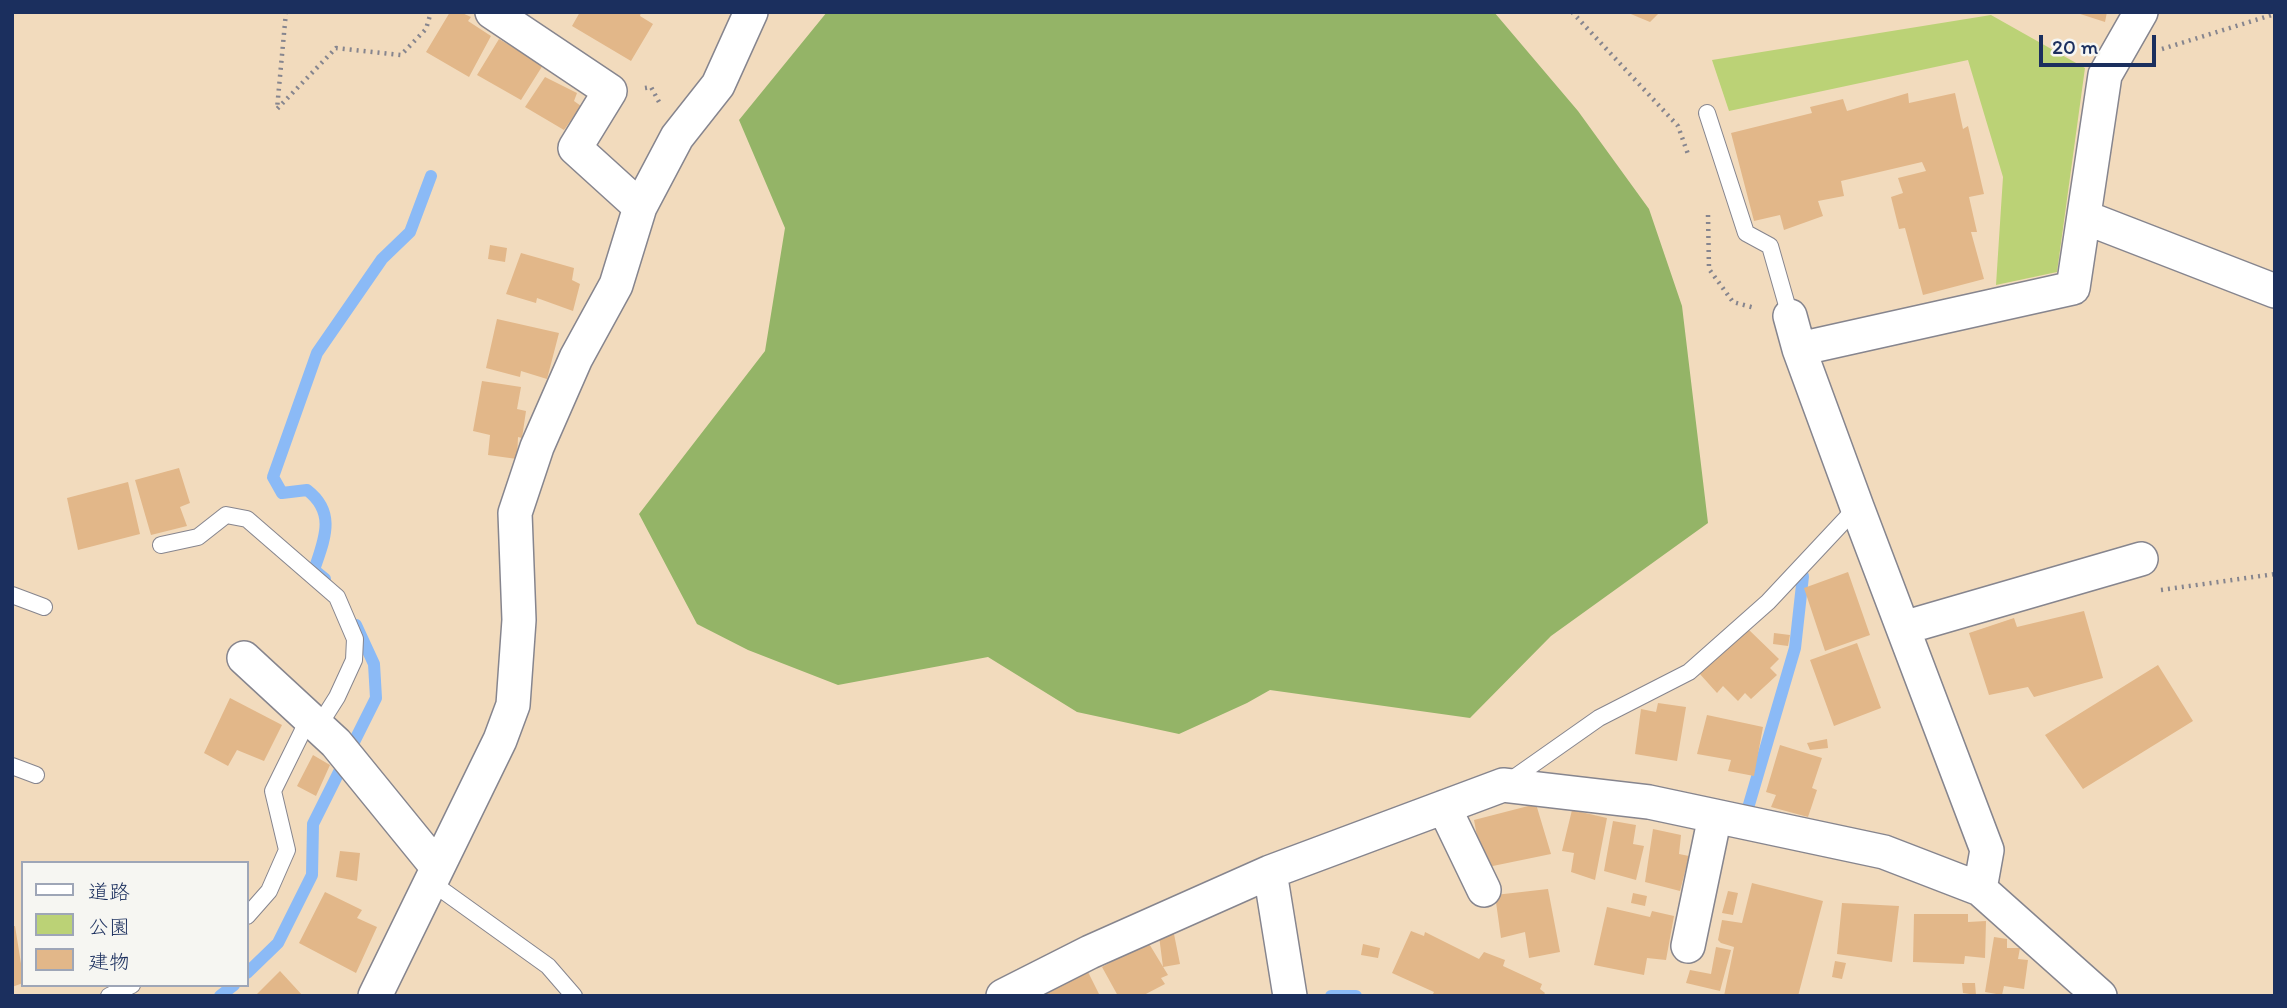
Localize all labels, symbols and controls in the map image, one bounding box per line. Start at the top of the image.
scale bar [2042,21,2159,65]
text: 20 m [2052,34,2098,59]
legend [21,861,248,987]
text: 道路 [88,879,130,904]
text: 公園 [88,914,130,939]
text: 建物 [88,949,130,974]

